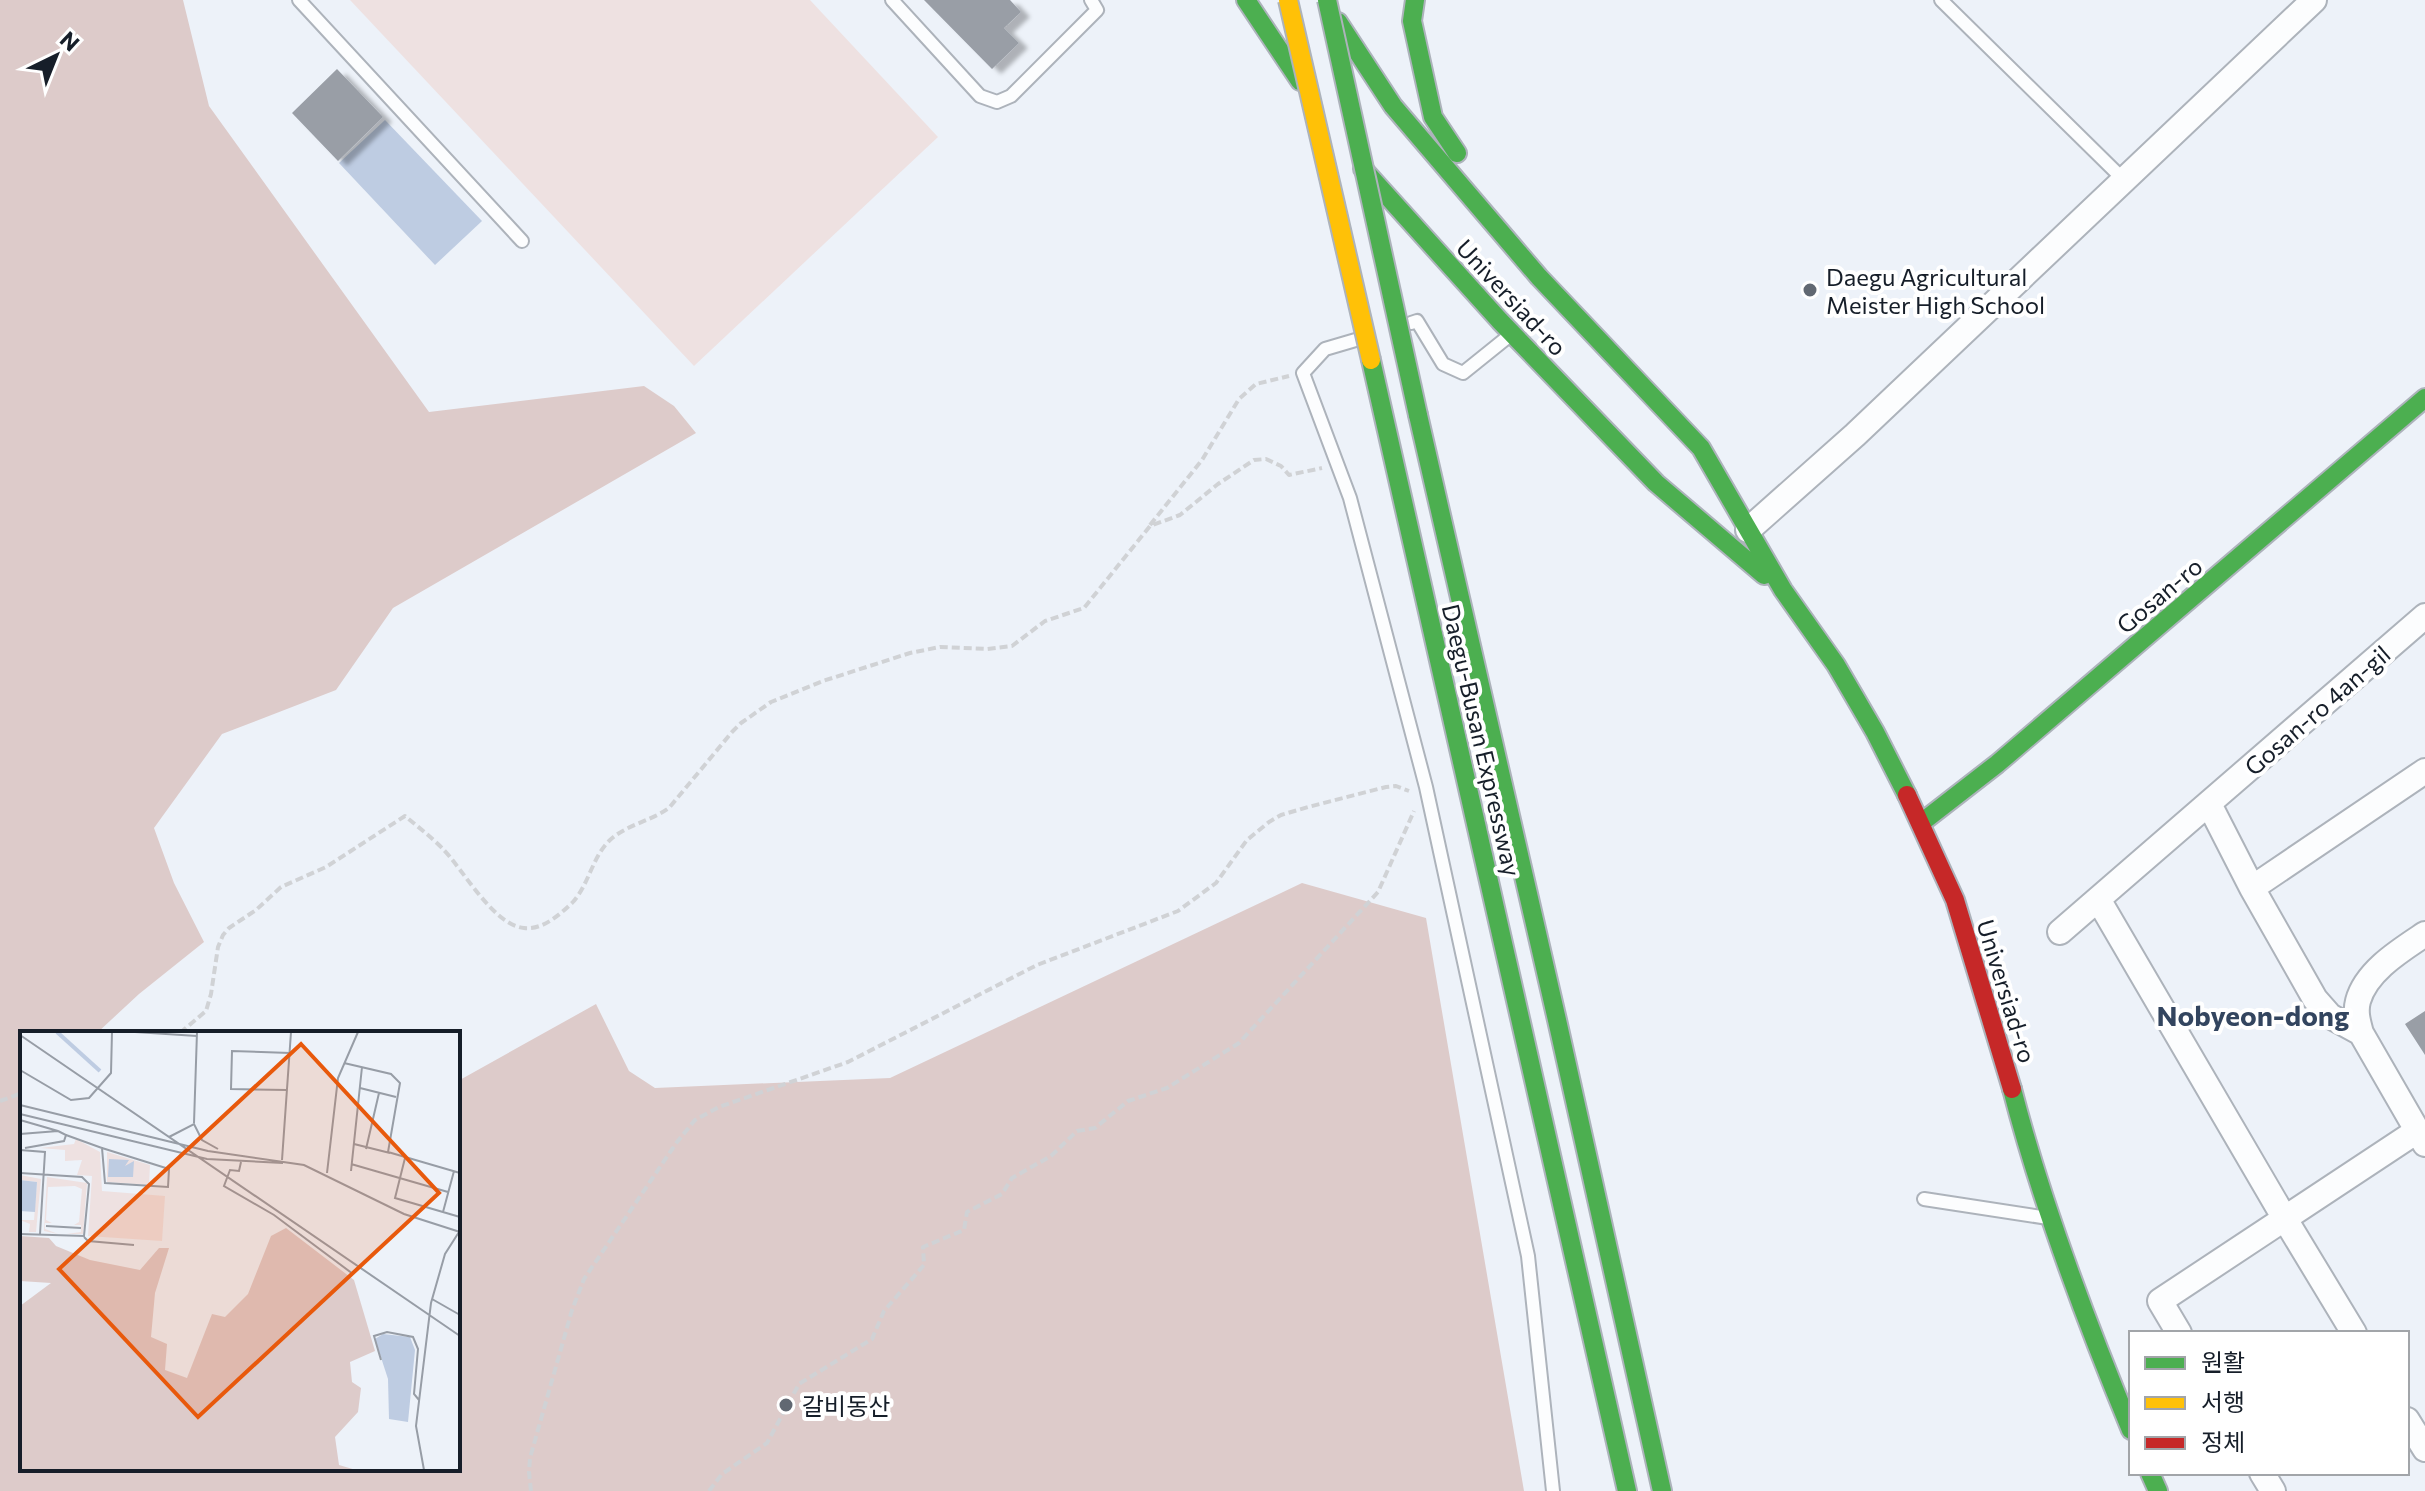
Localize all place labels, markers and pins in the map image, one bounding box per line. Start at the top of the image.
place label: Daegu Agricultural Meister High School [1826,262,2045,319]
marker: Daegu Agricultural Meister High School [1801,281,1819,299]
place label: 갈비동산 [802,1391,890,1420]
marker: 갈비동산 [777,1396,795,1414]

